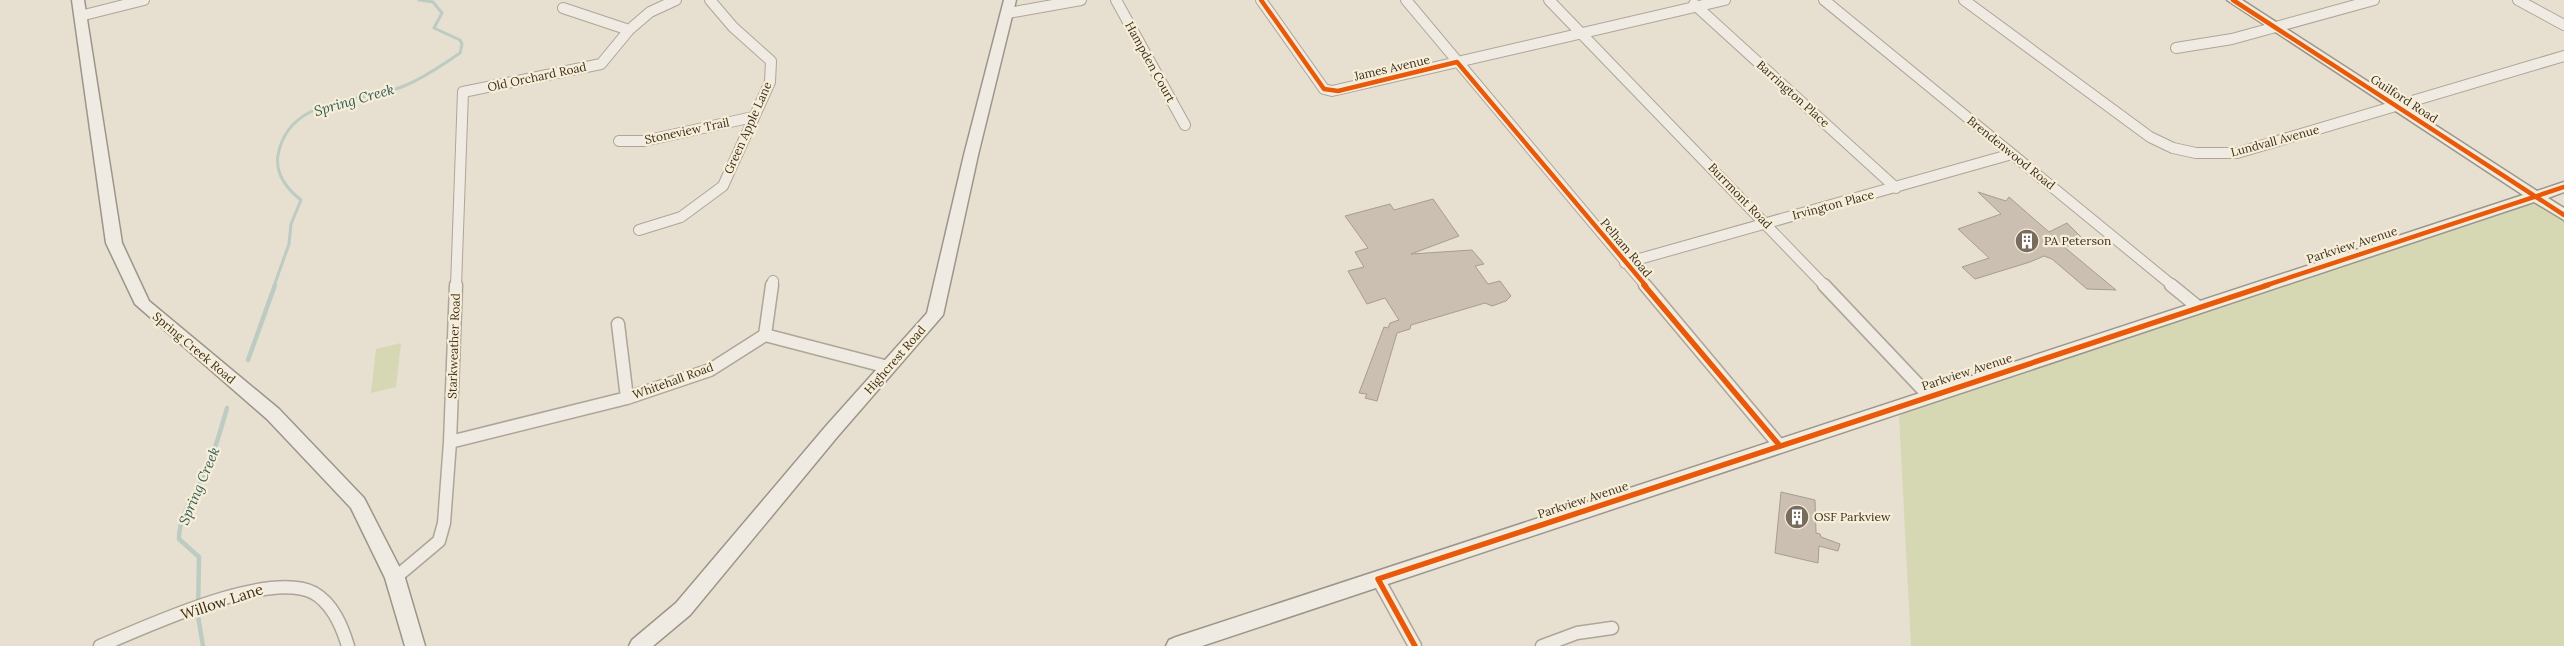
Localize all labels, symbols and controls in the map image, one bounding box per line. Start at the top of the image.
street label: Hampden Court [1122,19,1179,105]
street label: James Avenue [1352,51,1432,84]
street label: Barrington Place [1754,57,1833,131]
street label: Old Orchard Road [486,59,588,94]
street label: Guilford Road [2368,71,2441,126]
street label: Green Apple Lane [720,79,775,176]
water label: Spring Creek [312,80,396,120]
street label: Brendenwood Road [1964,113,2058,193]
street label: Stoneview Trail [643,114,731,147]
street label: Lundvall Avenue [2229,121,2321,160]
street label: Burrmont Road [1705,160,1775,232]
street label: Irvington Place [1790,186,1876,223]
street label: Pelham Road [1597,215,1655,280]
street label: Parkview Avenue [2305,223,2400,266]
building icon: PA Peterson [2014,228,2040,254]
place label: PA Peterson [2044,233,2111,248]
street label: Starkweather Road [444,293,463,399]
street label: Spring Creek Road [150,309,239,387]
street label: Highcrest Road [861,322,928,397]
street label: Parkview Avenue [1920,350,2015,393]
street label: Whitehall Road [630,359,715,402]
water label: Spring Creek [175,444,223,528]
street label: Parkview Avenue [1536,478,1631,521]
building icon: OSF Parkview [1784,504,1810,530]
place label: OSF Parkview [1814,509,1891,524]
street label: Willow Lane [178,579,265,624]

